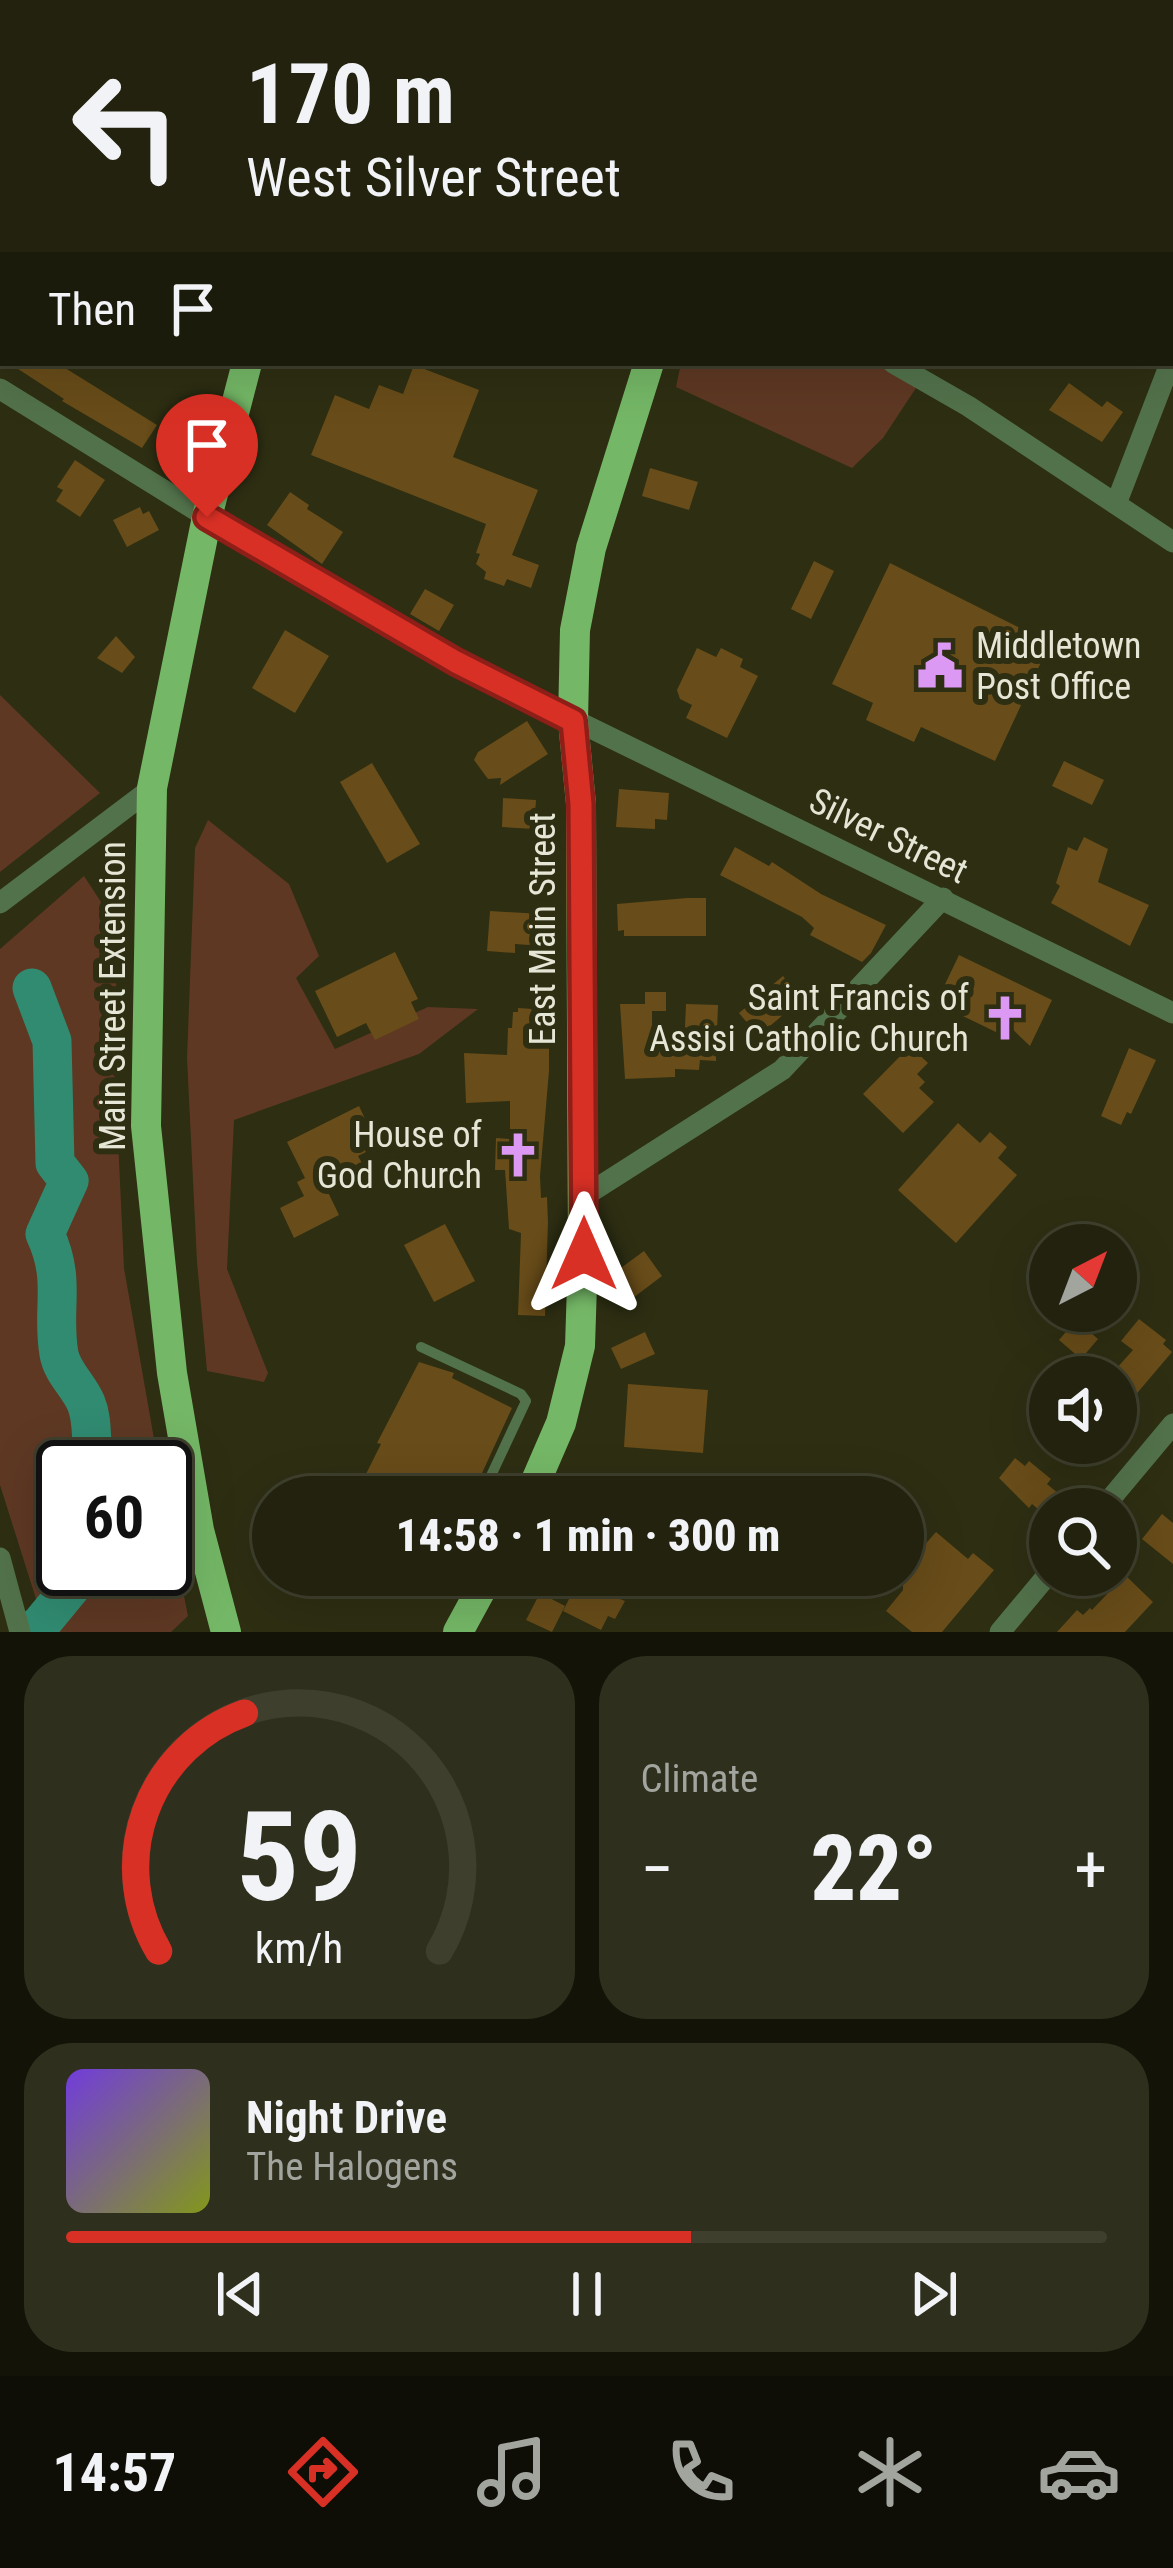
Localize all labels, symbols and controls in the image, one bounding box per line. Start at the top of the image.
text: 170 m [246,45,455,144]
icon: left [48,48,204,204]
text: West Silver Street [246,146,621,209]
icon: arrive [160,276,226,342]
text: Then [48,283,136,336]
pin [156,394,258,517]
icon: arrive [174,412,240,478]
place label: Middletown Post Office [976,625,1142,708]
public building icon: Middletown Post Office [915,641,965,691]
street label: Silver Street [803,780,975,892]
street label: East Main Street [522,812,564,1046]
street label: Main Street Extension [92,841,134,1151]
place label: Saint Francis of Assisi Catholic Church [649,977,970,1060]
church icon: Saint Francis of Assisi Catholic Church [980,993,1030,1043]
place label: House of God Church [317,1114,483,1197]
church icon: House of God Church [493,1130,543,1180]
position arrow [521,1191,647,1317]
north arrow [1029,1224,1137,1332]
map controls [1029,1224,1137,1596]
button: sound [1029,1356,1137,1464]
speed limit sign: 60 [36,1440,192,1596]
button: search [1029,1488,1137,1596]
text: 14:58 · 1 min · 300 m [396,1509,780,1562]
text: Climate [641,1756,758,1802]
text: 59 [236,1784,362,1930]
text: 22° [810,1817,937,1922]
text: − [641,1831,674,1908]
text: + [1074,1831,1107,1908]
text: km/h [255,1922,343,1972]
text: Night Drive [246,2091,447,2144]
text: The Halogens [246,2144,458,2190]
icon: previous [207,2261,273,2327]
icon: pause [554,2261,620,2327]
icon: next [901,2261,967,2327]
icon: directions [281,2430,365,2514]
icon: music [470,2430,554,2514]
icon: phone [659,2430,743,2514]
icon: climate [848,2430,932,2514]
icon: car [1037,2430,1121,2514]
text: 14:57 [52,2441,176,2504]

